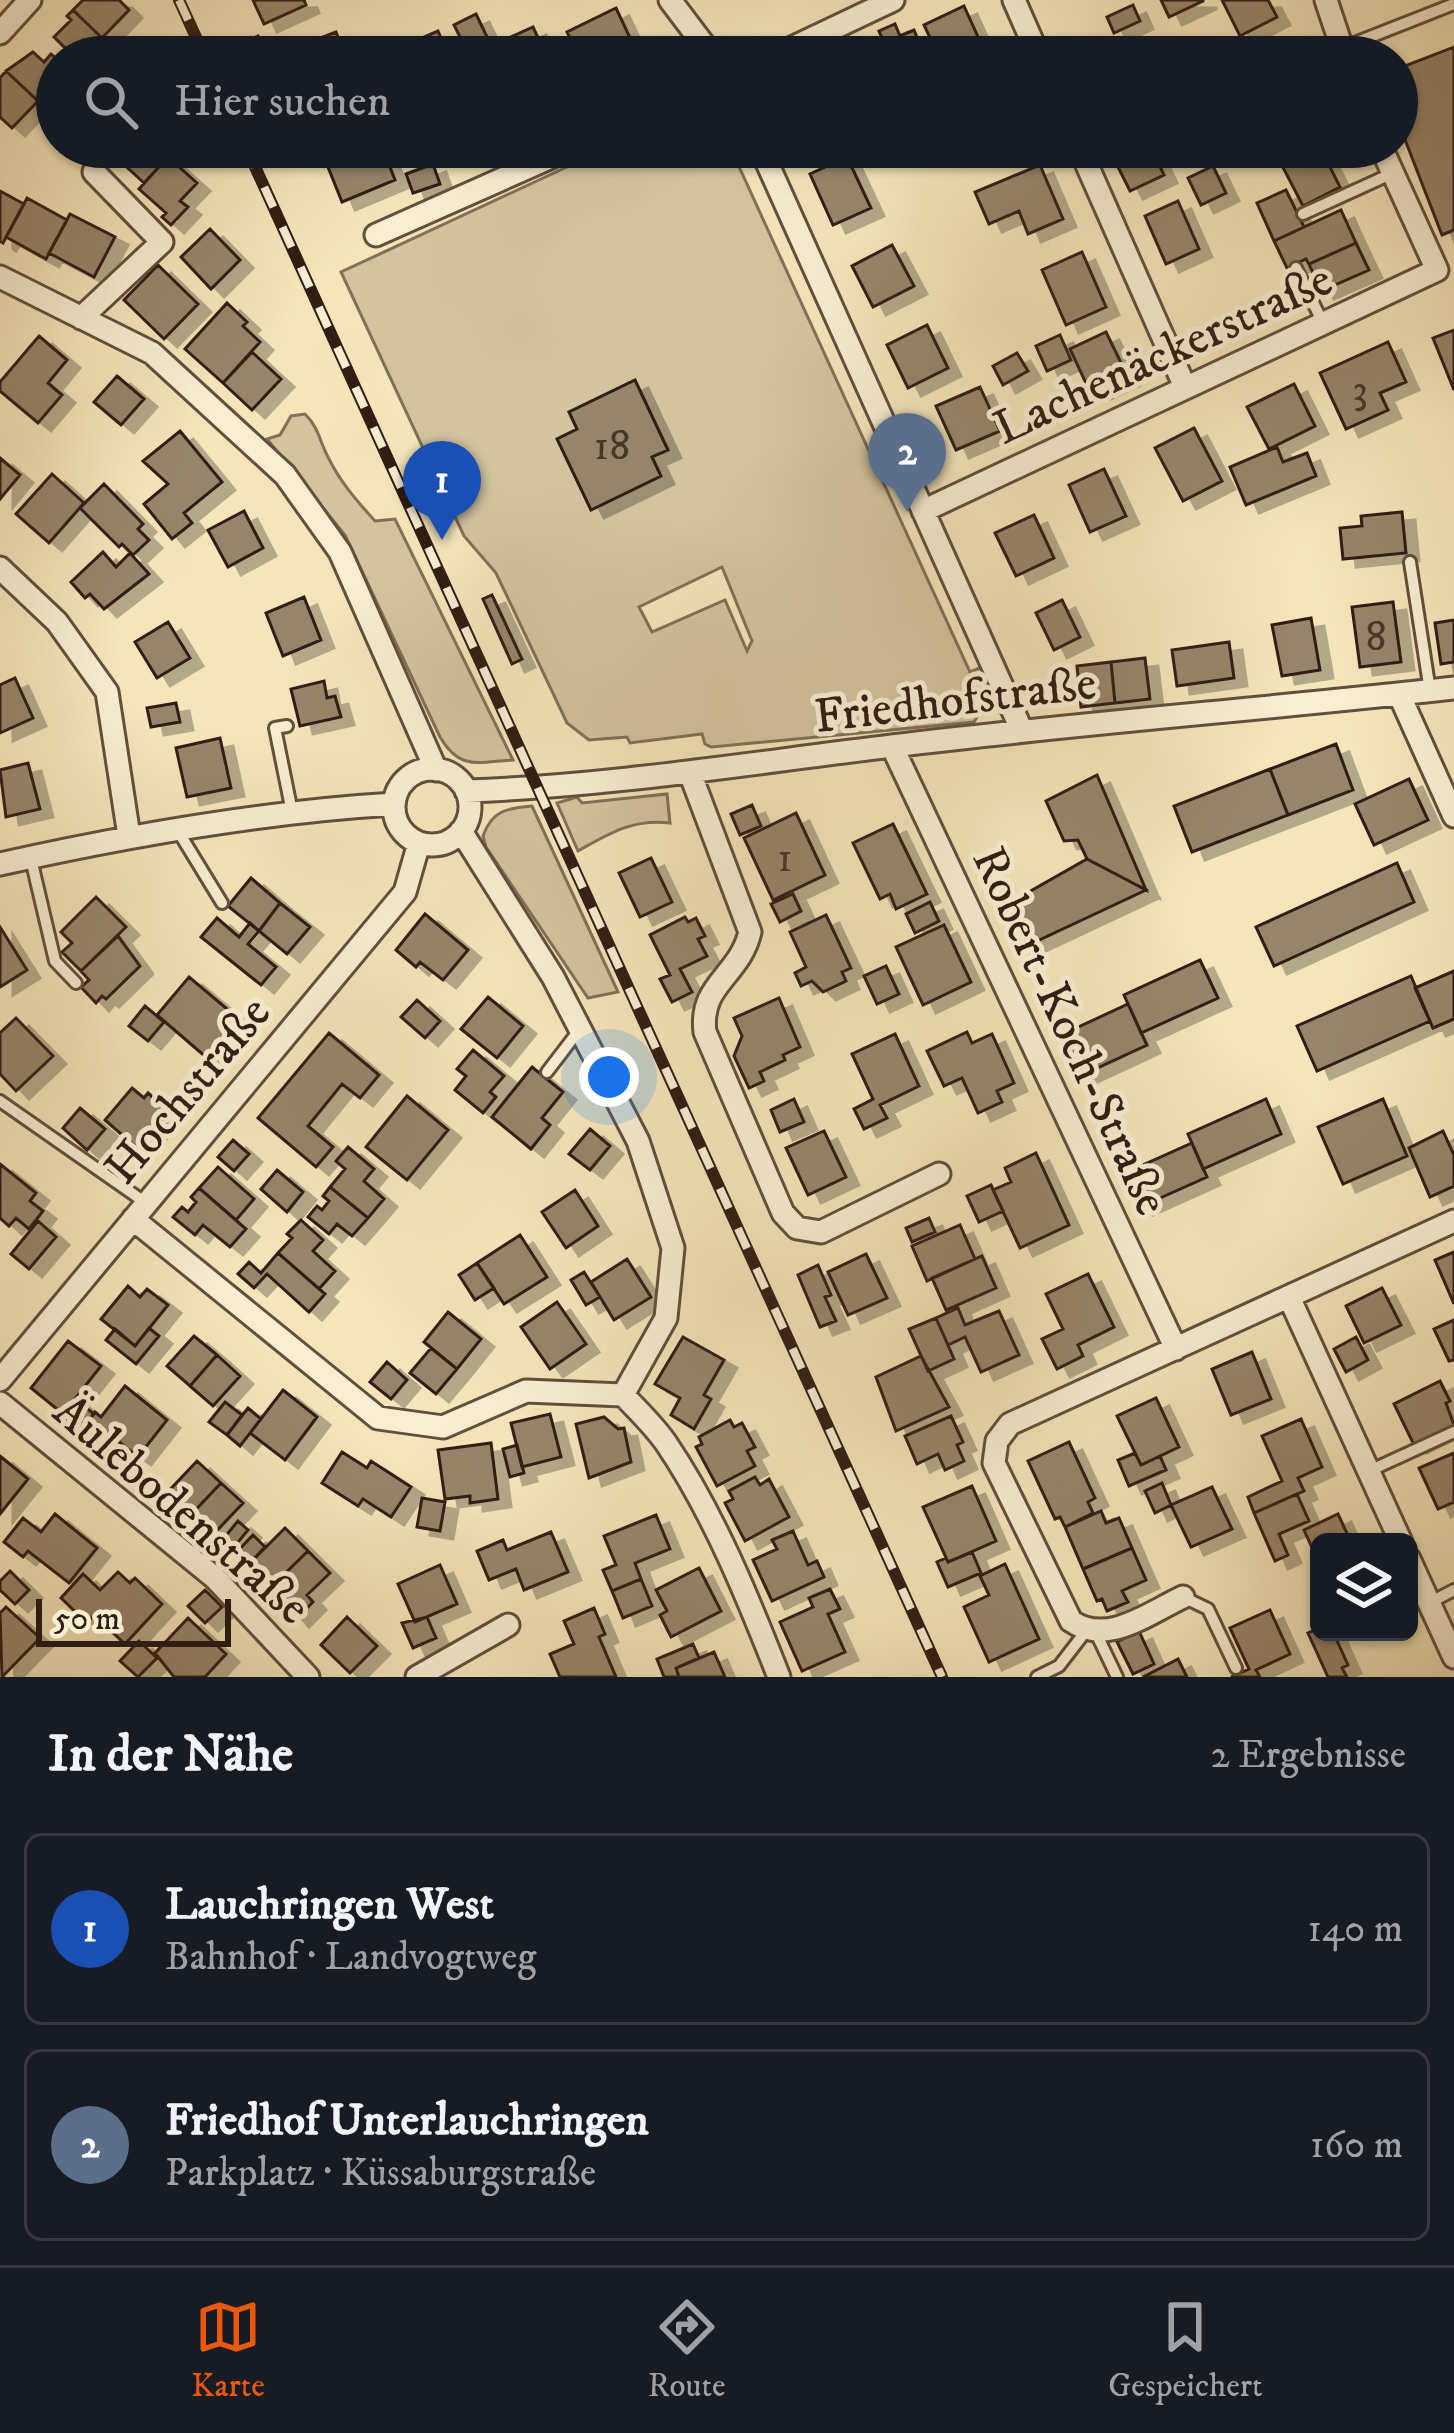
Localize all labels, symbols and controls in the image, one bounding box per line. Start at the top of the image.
search box [36,36,1418,168]
icon: search [78,69,144,135]
text: Hier suchen [174,74,390,130]
street label: Lachenäckerstraße [985,250,1342,459]
house number: 3 [1352,365,1368,417]
pin: 2 [868,413,946,512]
house number: 18 [594,421,630,473]
pin: 1 [403,441,481,540]
house number: 8 [1365,612,1387,664]
street label: Friedhofstraße [811,654,1100,748]
house number: 1 [777,833,793,885]
street label: Robert-Koch-Straße [958,837,1181,1225]
street label: Hochstraße [92,985,284,1197]
your location [579,1047,639,1107]
street label: Äulebodenstraße [40,1382,322,1638]
map controls [1310,1533,1418,1641]
button: layers [1310,1533,1418,1641]
scale bar [36,1593,231,1646]
text: 50 m [54,1599,120,1640]
text: In der Nähe [48,1723,293,1787]
text: 2 Ergebnisse [1210,1731,1406,1780]
text: Lauchringen West [165,1877,494,1933]
text: 1 [83,1905,97,1954]
text: 140 m [1308,1905,1403,1954]
text: Bahnhof · Landvogtweg [165,1933,536,1982]
text: Friedhof Unterlauchringen [165,2093,649,2149]
text: 2 [80,2121,100,2170]
text: 160 m [1310,2121,1403,2170]
text: Parkplatz · Küssaburgstraße [165,2149,596,2198]
tab: Karte [191,2294,265,2407]
tab: Route [648,2294,726,2407]
tab: Gespeichert [1108,2294,1263,2407]

